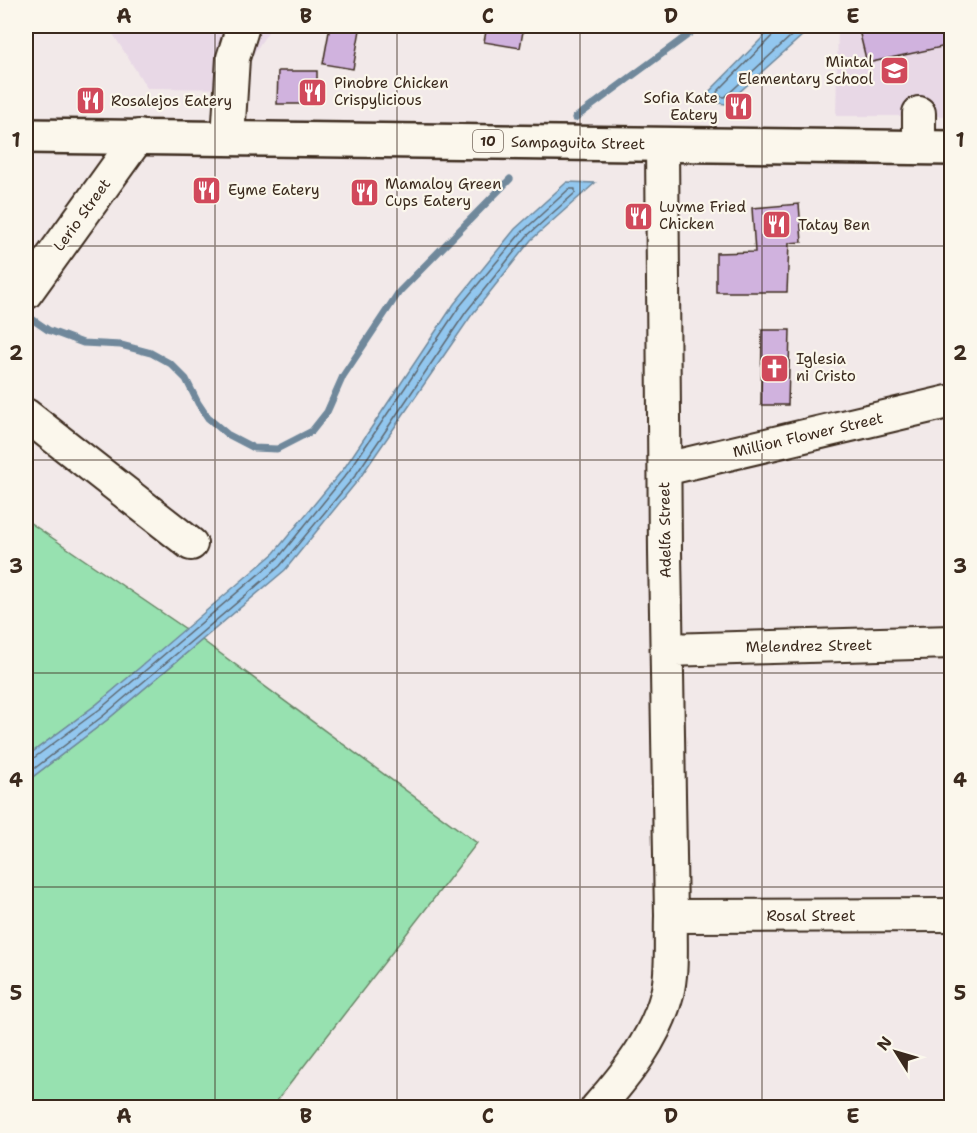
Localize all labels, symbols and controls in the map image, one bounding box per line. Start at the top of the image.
text: A [116,3,132,29]
text: B [300,3,312,29]
text: C [482,3,494,29]
text: D [664,3,678,29]
text: E [846,3,860,29]
place label: Mintal Elementary School [738,52,873,89]
school or university icon: Mintal Elementary School [878,55,910,87]
place label: Pinobre Chicken Crispylicious [334,73,448,110]
restaurant icon: Pinobre Chicken Crispylicious [297,76,329,108]
restaurant icon: Rosalejos Eatery [74,85,106,117]
place label: Sofia Kate Eatery [644,88,718,125]
place label: Rosalejos Eatery [111,91,232,111]
restaurant icon: Sofia Kate Eatery [723,91,755,123]
text: 1 [11,127,21,153]
text: 1 [955,127,965,153]
road number: 10 [473,130,503,152]
street label: Sampaguita Street [511,132,645,154]
restaurant icon: Eyme Eatery [191,174,223,206]
place label: Mamaloy Green Cups Eatery [385,174,501,211]
street label: Lerio Street [49,175,115,255]
restaurant icon: Mamaloy Green Cups Eatery [348,177,380,209]
place label: Eyme Eatery [228,180,320,200]
place label: Luvme Fried Chicken [659,197,746,234]
restaurant icon: Luvme Fried Chicken [622,200,654,232]
restaurant icon: Tatay Ben [761,209,793,241]
place label: Tatay Ben [798,215,870,235]
text: 2 [9,340,23,366]
text: 2 [953,340,967,366]
place label: Iglesia ni Cristo [796,349,856,386]
church icon: Iglesia ni Cristo [759,352,791,384]
street label: Million Flower Street [731,408,885,462]
street label: Adelfa Street [654,482,676,578]
text: 3 [9,553,23,579]
text: 3 [953,553,967,579]
street label: Melendrez Street [746,635,872,657]
text: 4 [9,767,23,793]
text: 4 [953,767,967,793]
street label: Rosal Street [766,906,856,926]
text: 5 [10,980,22,1006]
text: 5 [954,980,966,1006]
north arrow [866,1022,926,1082]
text: N [872,1032,897,1055]
text: A [116,1103,132,1129]
text: B [300,1103,312,1129]
text: C [482,1103,494,1129]
text: D [664,1103,678,1129]
text: E [846,1103,860,1129]

